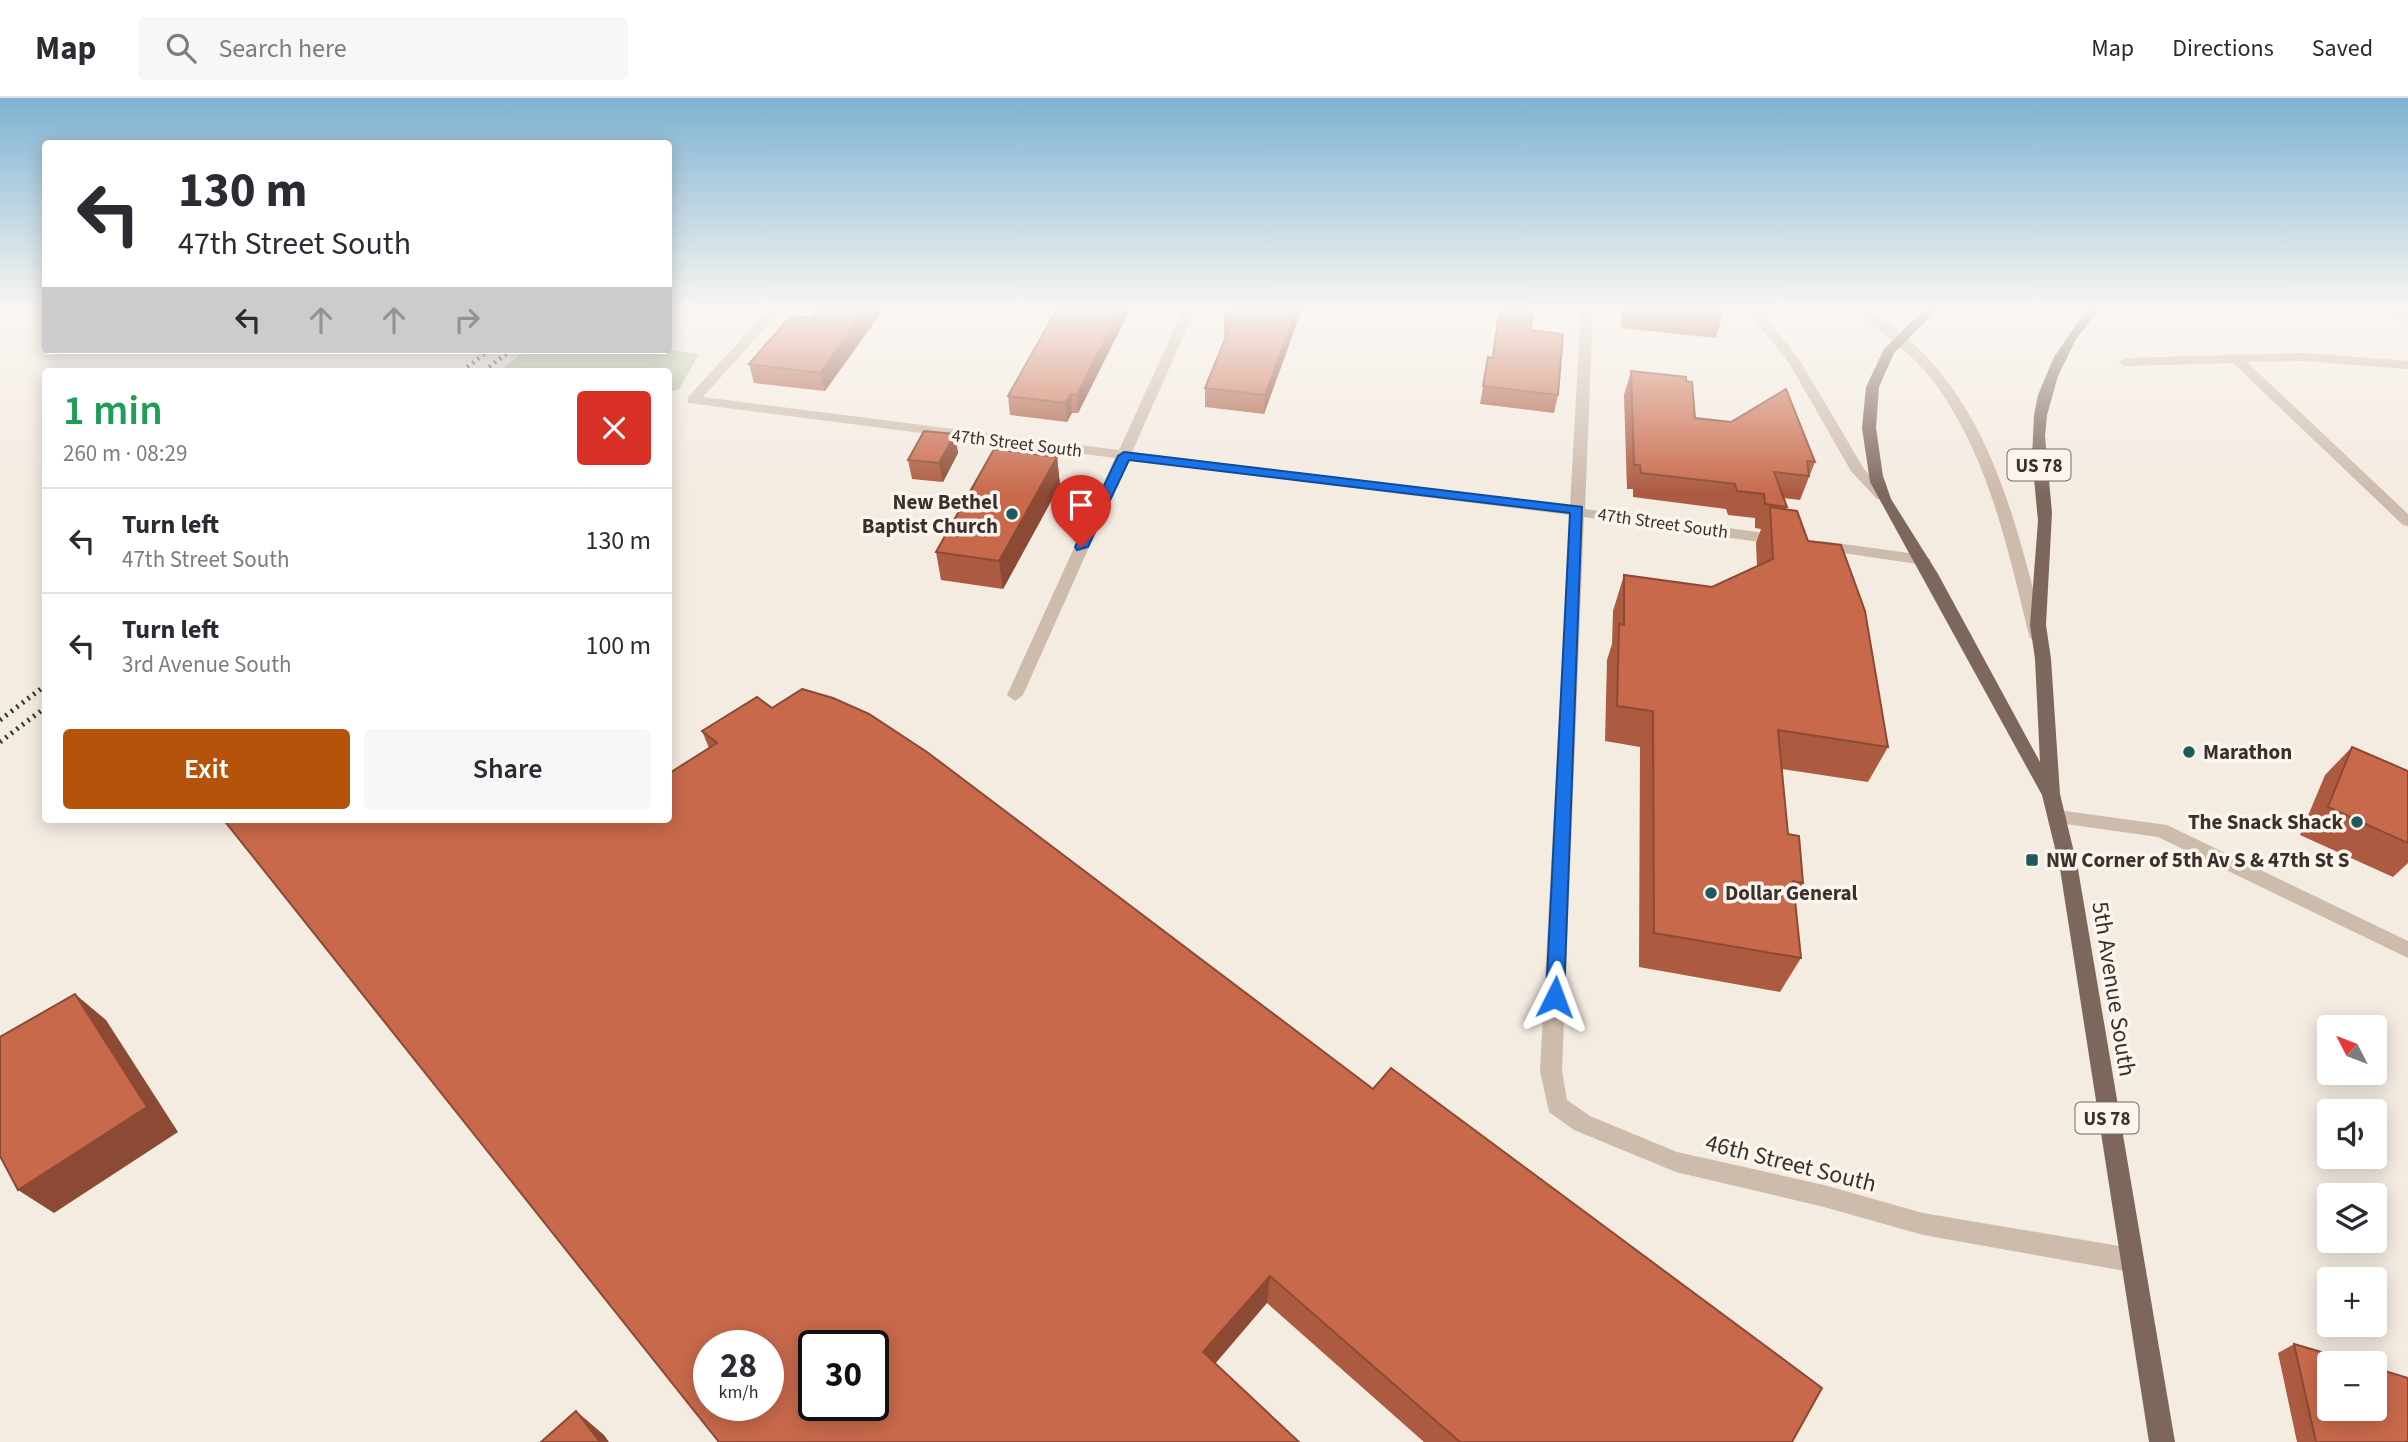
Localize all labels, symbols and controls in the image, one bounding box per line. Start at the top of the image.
search box [138,17,628,80]
text: Map [35,25,96,72]
icon: search [162,29,200,67]
text: Search here [218,30,347,67]
text: Map [2091,31,2134,66]
text: Directions [2172,31,2274,66]
text: Saved [2312,31,2373,66]
text: 130 m [178,156,307,226]
icon: left [63,168,154,259]
text: 47th Street South [178,221,411,267]
icon: left [229,301,267,339]
icon: ahead [302,301,340,339]
icon: ahead [375,301,413,339]
icon: right [448,301,486,339]
text: 1 min [63,381,163,441]
button: close [577,391,651,465]
street label: 47th Street South [950,423,1084,464]
text: 260 m · 08:29 [63,437,187,470]
road number: US 78 [2008,450,2070,480]
pin [1051,475,1111,547]
icon: arrive [1062,486,1100,524]
place label: New Bethel Baptist Church [862,487,998,541]
street label: 47th Street South [1596,502,1730,545]
text: Turn left [122,506,219,543]
marker: New Bethel Baptist Church [1004,506,1020,522]
icon: left [63,522,101,560]
text: 130 m [585,522,651,559]
text: 47th Street South [122,543,290,576]
text: Turn left [122,611,219,648]
icon: left [63,627,101,665]
text: 100 m [585,627,651,664]
text: 3rd Avenue South [122,648,292,681]
button: Exit [63,729,350,809]
button: Share [364,729,651,809]
place label: Marathon [2203,737,2292,767]
marker: Marathon [2181,744,2197,760]
place label: The Snack Shack [2188,807,2343,837]
marker: The Snack Shack [2349,814,2365,830]
place label: NW Corner of 5th Av S & 47th St S [2046,845,2350,875]
marker: NW Corner of 5th Av S & 47th St S [2024,852,2040,868]
place label: Dollar General [1725,878,1858,908]
marker: Dollar General [1703,885,1719,901]
street label: 5th Avenue South [2082,899,2145,1079]
position arrow [1518,960,1592,1034]
north arrow [2317,1015,2387,1085]
map controls [2317,1015,2387,1421]
button: sound [2317,1099,2387,1169]
road number: US 78 [2076,1102,2138,1134]
street label: 46th Street South [1702,1125,1880,1202]
button: layers [2317,1183,2387,1253]
button: + [2317,1267,2387,1337]
speed limit sign: 30 [798,1330,889,1421]
text: 28 [720,1341,757,1391]
button: − [2317,1351,2387,1421]
text: km/h [719,1380,758,1405]

